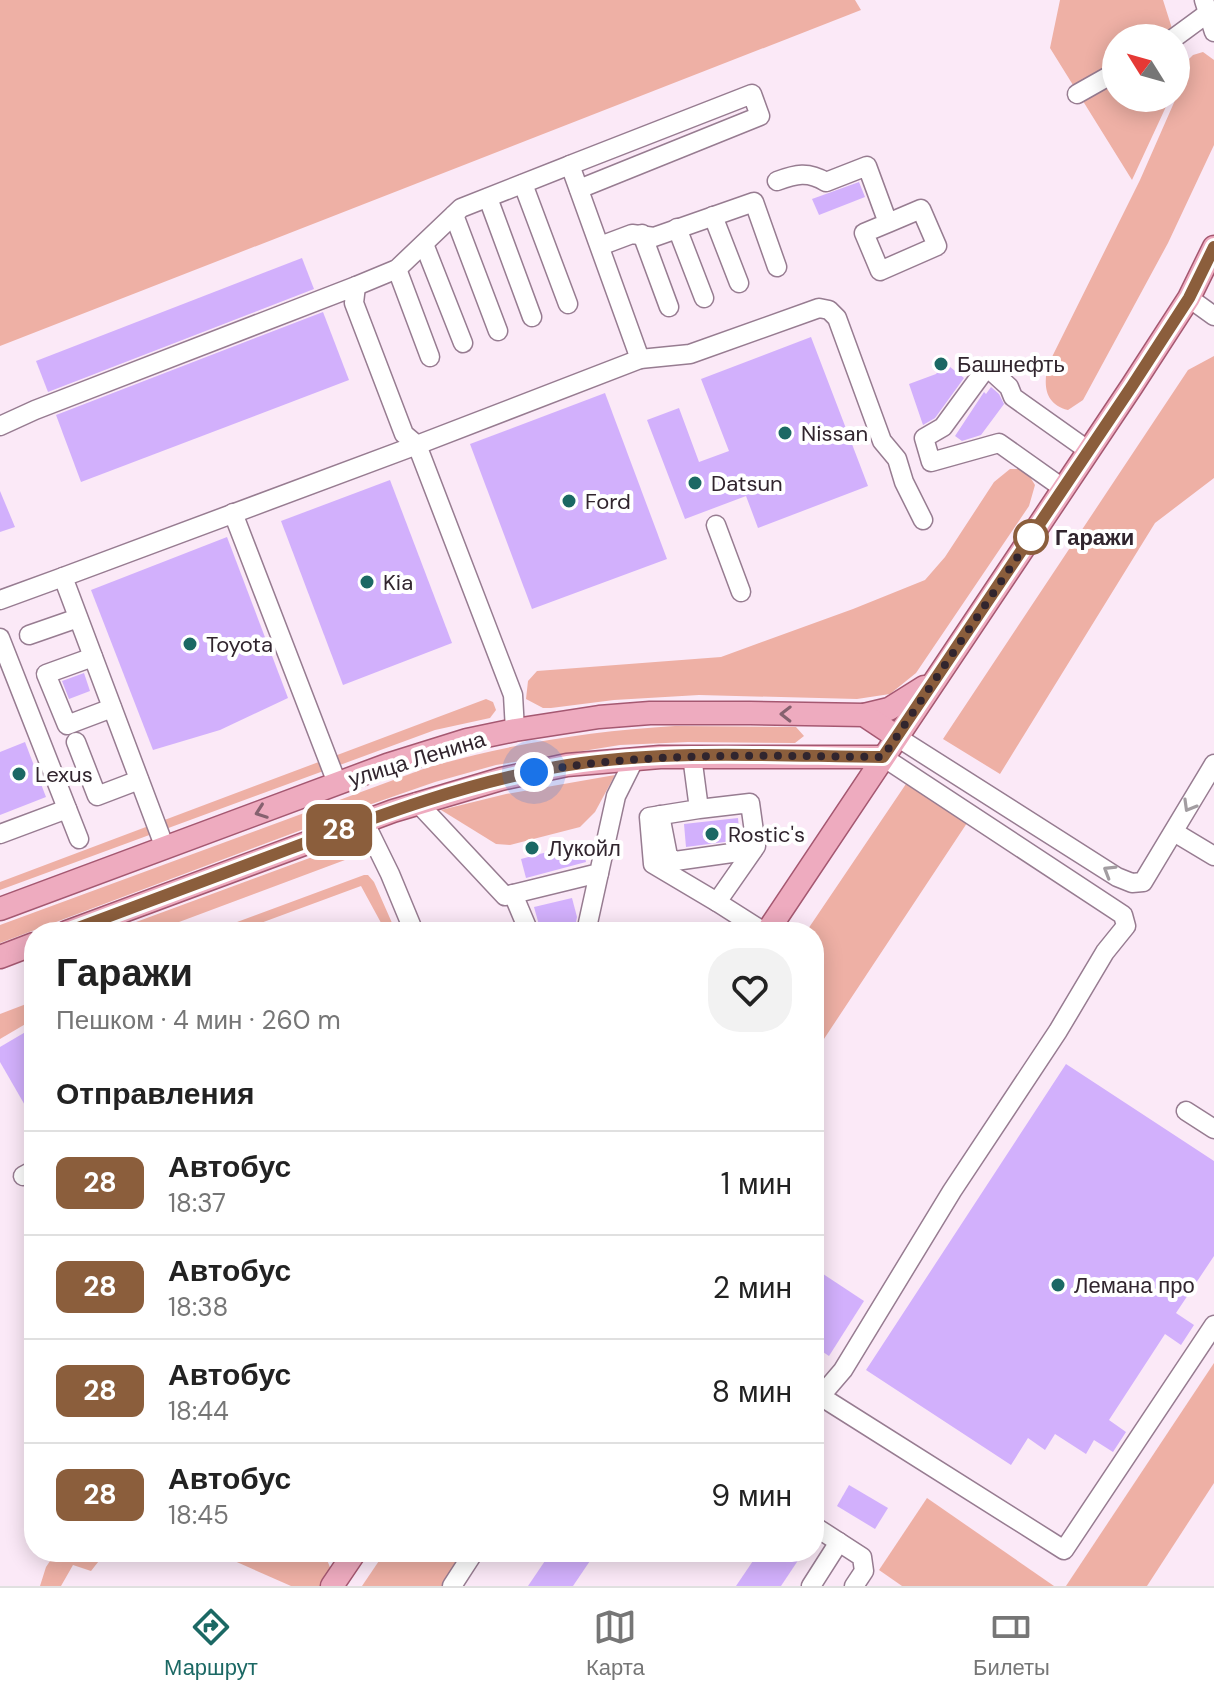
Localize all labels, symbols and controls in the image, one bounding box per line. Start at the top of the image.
north arrow [1102,24,1190,112]
map controls [1102,24,1190,112]
place label: Башнефть [957,350,1065,379]
marker: Башнефть [932,355,950,373]
place label: Nissan [801,419,868,448]
marker: Nissan [776,424,794,442]
place label: Datsun [711,469,783,498]
marker: Datsun [686,474,704,492]
place label: Ford [585,487,631,516]
marker: Ford [560,492,578,510]
marker: Гаражи [1014,520,1048,554]
place label: Гаражи [1055,523,1134,552]
place label: Kia [383,568,413,597]
marker: Kia [358,573,376,591]
place label: Toyota [206,630,273,659]
marker: Toyota [181,635,199,653]
one-way arrow [779,705,792,722]
street label: улица Ленина [345,724,490,794]
your location [514,752,554,792]
place label: Lexus [35,760,93,789]
marker: Lexus [10,765,28,783]
one-way arrow [1183,797,1199,812]
one-way arrow [254,802,268,819]
line badge: 28 [303,804,375,856]
text: 28 [322,811,356,848]
place label: Rostic's [728,820,805,849]
marker: Rostic's [703,825,721,843]
place label: Лукойл [548,834,621,863]
marker: Лукойл [523,839,541,857]
one-way arrow [1103,865,1118,881]
text: Гаражи [56,948,193,998]
button: heart [708,948,792,1032]
text: Пешком · 4 мин · 260 m [56,1003,341,1037]
text: Отправления [56,1074,255,1113]
text: Автобус [168,1147,291,1186]
text: 28 [83,1164,117,1201]
text: 1 мин [721,1164,792,1203]
text: 18:37 [168,1186,226,1220]
text: Автобус [168,1251,291,1290]
text: 28 [83,1268,117,1305]
text: 2 мин [713,1268,792,1307]
place label: Лемана про [1074,1271,1195,1300]
marker: Лемана про [1049,1276,1067,1294]
text: 18:38 [168,1290,228,1324]
text: Автобус [168,1355,291,1394]
text: 28 [83,1372,117,1409]
text: 8 мин [712,1372,792,1411]
text: 18:44 [168,1394,229,1428]
text: Автобус [168,1459,291,1498]
text: 28 [83,1476,117,1513]
text: 9 мин [711,1476,792,1515]
text: 18:45 [168,1498,229,1532]
tab: Маршрут [164,1605,258,1682]
tab: Карта [586,1605,645,1682]
tab: Билеты [973,1605,1050,1682]

